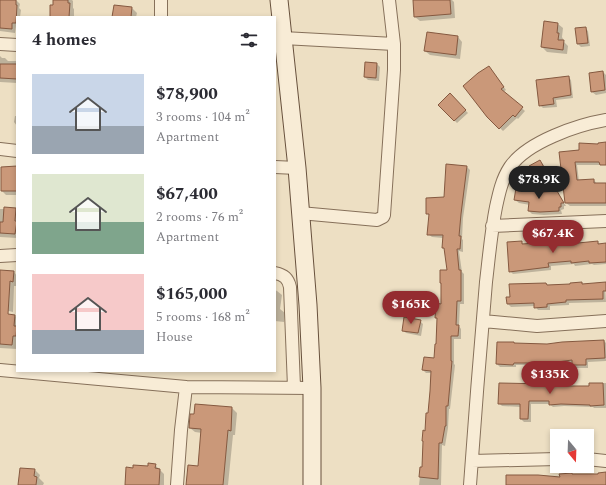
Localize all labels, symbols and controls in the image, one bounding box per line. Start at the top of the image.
text: 4 homes [32,27,97,53]
icon: filters [238,29,260,51]
text: $78,900 [156,81,218,107]
icon: home [64,90,112,138]
text: 3 rooms · 104 m² [156,107,250,127]
text: Apartment [156,127,219,147]
pin: $78.9K [506,166,572,200]
text: $78.9K [518,169,560,189]
text: $67,400 [156,181,218,207]
icon: home [64,190,112,238]
text: 2 rooms · 76 m² [156,207,243,227]
pin: $67.4K [520,220,586,254]
text: $67.4K [532,223,574,243]
text: Apartment [156,227,219,247]
text: $165,000 [156,281,227,307]
icon: home [64,290,112,338]
pin: $165K [383,291,439,325]
text: $165K [391,294,431,314]
text: 5 rooms · 168 m² [156,307,250,327]
text: House [156,327,193,347]
pin: $135K [522,361,578,395]
text: $135K [530,364,570,384]
north arrow [550,429,594,473]
map controls [550,429,594,473]

